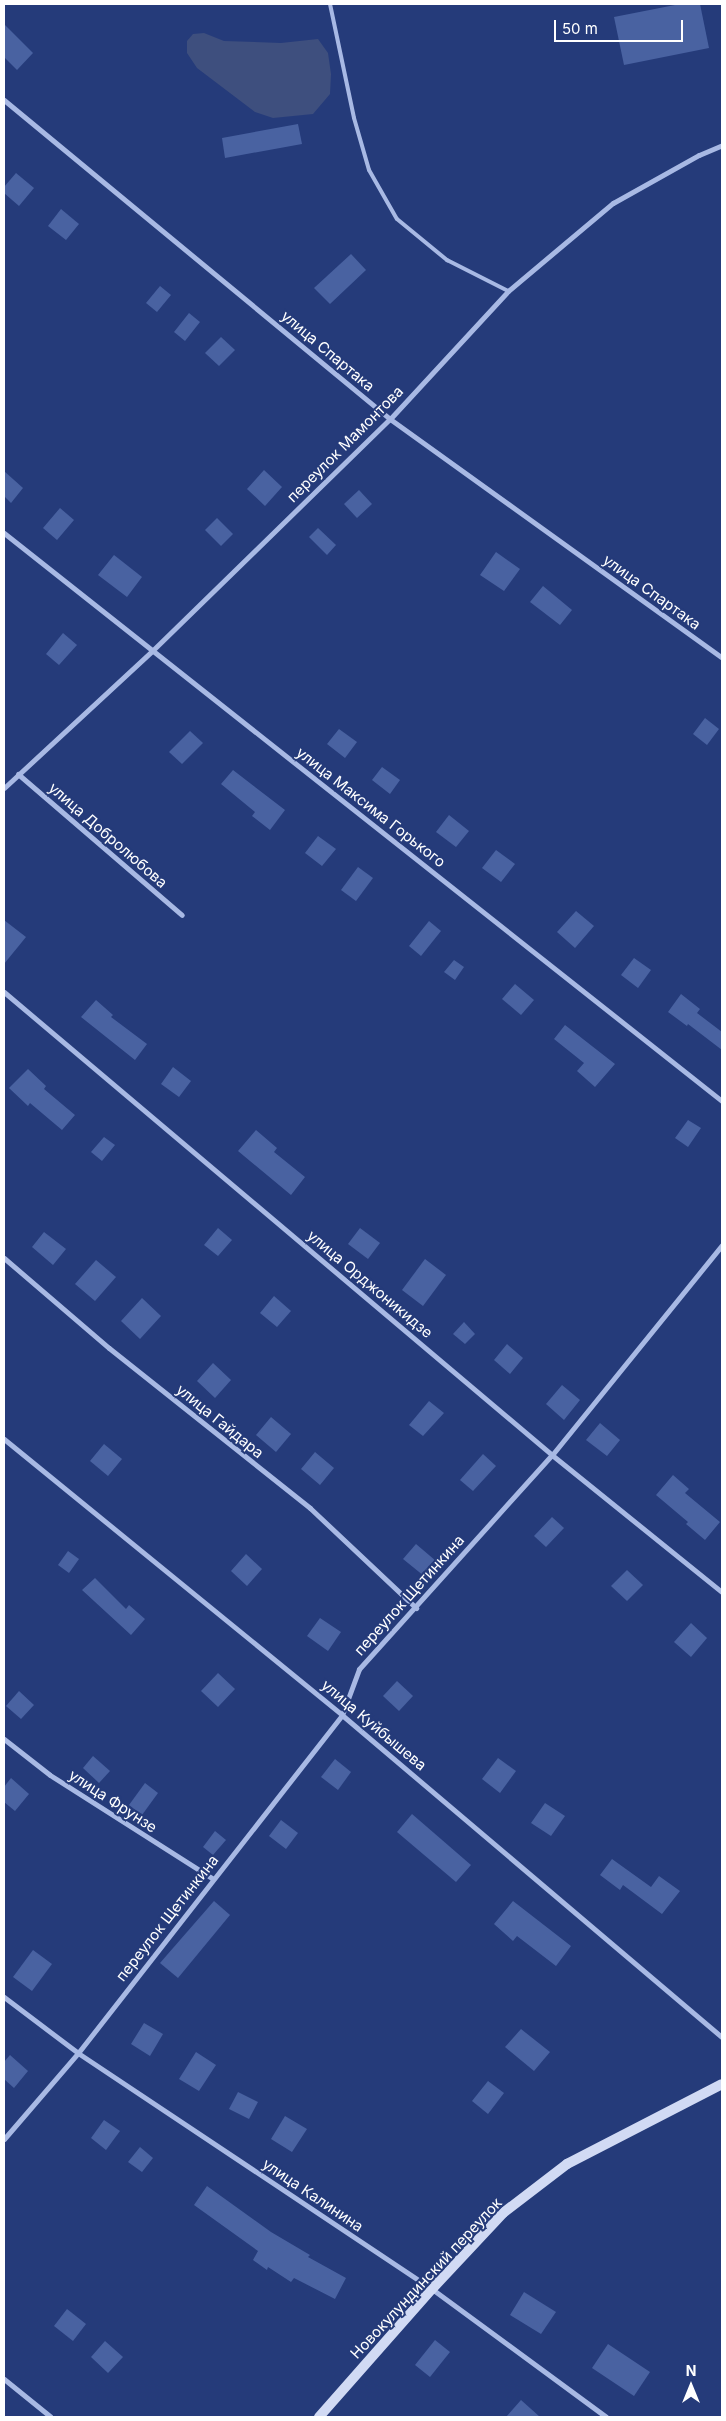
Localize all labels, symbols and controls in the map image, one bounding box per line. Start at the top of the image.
scale bar [556,10,685,42]
text: 50 m [562,19,598,38]
street label: улица Спартака [278,307,378,395]
street label: переулок Мамонтова [283,382,407,506]
street label: улица Спартака [600,551,704,633]
street label: улица Максима Горького [293,743,449,871]
street label: улица Добролюбова [45,779,171,891]
street label: улица Орджоникидзе [304,1226,436,1342]
street label: улица Гайдара [173,1380,267,1462]
street label: переулок Щетинкина [350,1531,468,1659]
street label: улица Куйбышева [318,1676,430,1774]
street label: улица Фрунзе [65,1766,161,1836]
street label: переулок Щетинкина [112,1851,222,1985]
street label: улица Калинина [259,2155,367,2235]
street label: Новокулундинский переулок [347,2194,505,2362]
north arrow [666,2361,716,2411]
text: N [686,2362,696,2379]

